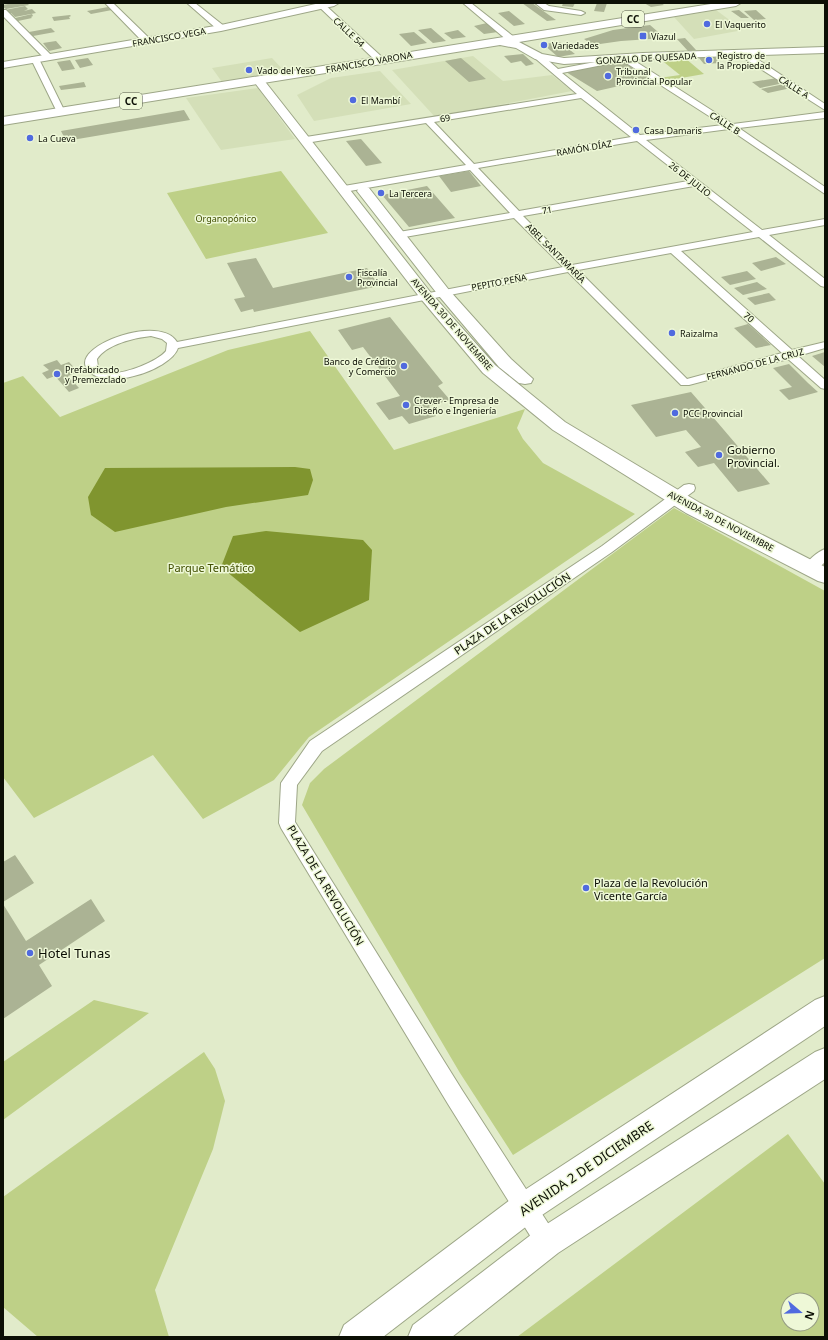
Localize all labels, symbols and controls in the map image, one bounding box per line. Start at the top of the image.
road number: CC [622,11,644,27]
street label: CALLE 54 [330,14,368,50]
place label: El Vaquerito [715,18,766,31]
marker: El Vaquerito [702,19,712,29]
street label: FRANCISCO VEGA [131,24,207,50]
place label: Víazul [651,30,676,43]
marker: Víazul [638,31,648,41]
place label: Variedades [552,39,599,52]
marker: Variedades [539,40,549,50]
street label: FRANCISCO VARONA [325,48,413,76]
street label: GONZALO DE QUESADA [595,49,697,67]
place label: Registro de la Propiedad [717,49,770,72]
marker: Registro de la Propiedad [704,55,714,65]
place label: Vado del Yeso [257,64,315,77]
marker: Vado del Yeso [244,65,254,75]
place label: Tribunal Provincial Popular [616,65,692,88]
marker: Tribunal Provincial Popular [603,71,613,81]
street label: CALLE A [776,72,812,102]
road number: CC [120,93,142,109]
place label: El Mambí [361,94,401,107]
marker: El Mambí [348,95,358,105]
street label: CALLE B [707,108,743,138]
street label: 69 [439,111,451,125]
place label: Casa Damaris [644,124,702,137]
marker: Casa Damaris [631,125,641,135]
place label: La Cueva [38,132,76,145]
marker: La Cueva [25,133,35,143]
street label: RAMÓN DÍAZ [555,137,613,159]
street label: 26 DE JULIO [666,158,714,200]
place label: La Tercera [389,187,432,200]
marker: La Tercera [376,188,386,198]
street label: 71 [541,203,553,217]
park label: Organopónico [196,212,256,225]
street label: ABEL SANTAMARÍA [523,220,589,286]
place label: Fiscalía Provincial [357,266,398,289]
street label: PEPITO PEÑA [470,270,528,294]
marker: Fiscalía Provincial [344,272,354,282]
street label: AVENIDA 30 DE NOVIEMBRE [408,275,496,373]
street label: 70 [741,309,757,325]
place label: Raizalma [680,327,718,340]
marker: Raizalma [667,328,677,338]
street label: FERNANDO DE LA CRUZ [705,345,805,383]
place label: Banco de Crédito y Comercio [324,355,396,378]
marker: Banco de Crédito y Comercio [399,361,409,371]
place label: Prefabricado y Premezclado [65,363,126,386]
marker: Prefabricado y Premezclado [52,369,62,379]
place label: Crever - Empresa de Diseño e Ingeniería [414,394,499,417]
marker: Crever - Empresa de Diseño e Ingeniería [401,400,411,410]
place label: PCC Provincial [683,407,743,420]
marker: PCC Provincial [670,408,680,418]
place label: Gobierno Provincial. [727,442,780,470]
marker: Gobierno Provincial. [714,450,724,460]
street label: AVENIDA 30 DE NOVIEMBRE [666,487,776,555]
park label: Parque Temático [168,560,255,575]
street label: PLAZA DE LA REVOLUCIÓN [451,568,573,658]
street label: PLAZA DE LA REVOLUCIÓN [284,822,368,948]
place label: Plaza de la Revolución Vicente García [594,875,708,903]
marker: Plaza de la Revolución Vicente García [581,883,591,893]
place label: Hotel Tunas [38,944,110,962]
marker: Hotel Tunas [25,948,35,958]
street label: AVENIDA 2 DE DICIEMBRE [515,1116,657,1220]
north arrow [780,1292,820,1332]
text: N [801,1309,818,1322]

